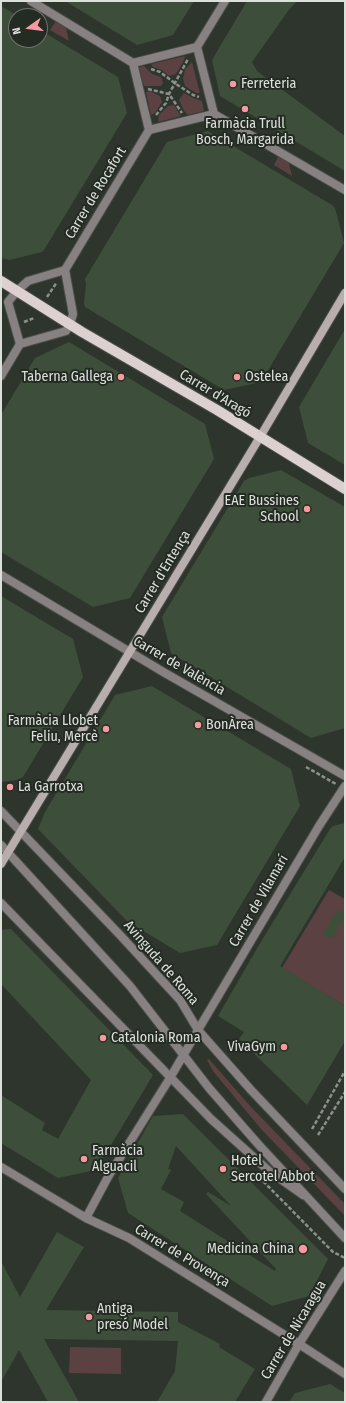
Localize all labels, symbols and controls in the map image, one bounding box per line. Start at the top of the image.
north arrow [8,8,48,48]
text: N [10,26,24,36]
place label: Ferreteria [241,76,296,92]
marker: Ferreteria [228,79,238,89]
marker: Farmàcia Trull Bosch, Margarida [240,104,250,114]
place label: Farmàcia Trull Bosch, Margarida [196,116,294,148]
street label: Carrer de Rocafort [62,144,130,242]
street label: Carrer d'Aragó [176,366,254,422]
place label: Taberna Gallega [21,369,113,385]
place label: Ostelea [245,369,288,385]
marker: Taberna Gallega [116,372,126,382]
marker: Ostelea [232,372,242,382]
place label: EAE Bussines School [225,493,299,526]
marker: EAE Bussines School [302,504,312,514]
street label: Carrer d'Entença [132,527,194,617]
street label: Carrer de València [130,633,228,699]
place label: Farmàcia Llobet Feliu, Mercè [8,713,98,746]
place label: BonÀrea [206,717,254,733]
marker: BonÀrea [193,720,203,730]
marker: Farmàcia Llobet Feliu, Mercè [101,724,111,734]
place label: La Garrotxa [18,779,83,795]
marker: La Garrotxa [5,782,15,792]
street label: Carrer de Vilamarí [226,852,292,950]
street label: Avinguda de Roma [120,917,202,1009]
place label: Catalonia Roma [111,1030,200,1046]
marker: Catalonia Roma [98,1033,108,1043]
place label: VivaGym [227,1039,276,1055]
marker: VivaGym [279,1042,289,1052]
place label: Farmàcia Alguacil [92,1143,143,1176]
place label: Hotel Sercotel Abbot [231,1153,315,1186]
marker: Farmàcia Alguacil [79,1154,89,1164]
marker: Hotel Sercotel Abbot [218,1164,228,1174]
street label: Carrer de Provença [131,1221,233,1291]
place label: Medicina China [207,1241,294,1257]
marker: Medicina China [297,1243,309,1255]
street label: Carrer de Nicaragua [258,1277,330,1383]
place label: Antiga presó Model [97,1301,168,1334]
marker: Antiga presó Model [84,1312,94,1322]

